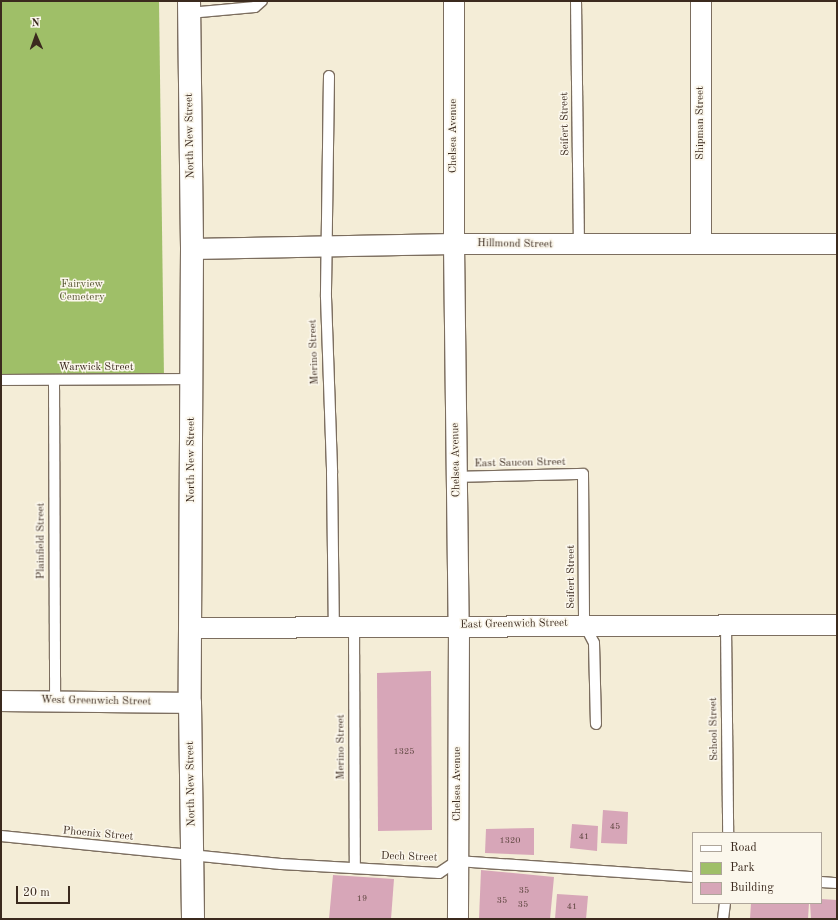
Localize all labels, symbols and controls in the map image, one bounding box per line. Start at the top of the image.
north arrow [16,16,56,56]
text: N [31,18,40,29]
street label: Shipman Street [694,86,708,160]
street label: Seifert Street [559,92,573,156]
street label: North New Street [184,93,198,179]
street label: Chelsea Avenue [447,99,461,173]
street label: Hillmond Street [477,238,553,252]
park label: Fairview Cemetery [59,279,105,305]
street label: Merino Street [307,319,323,385]
street label: Warwick Street [58,361,134,375]
street label: North New Street [185,417,199,503]
street label: Chelsea Avenue [450,423,464,497]
street label: East Saucon Street [474,457,566,471]
street label: Plainfield Street [35,503,49,579]
street label: Seifert Street [565,545,579,609]
street label: East Greenwich Street [460,617,568,633]
street label: West Greenwich Street [41,694,151,710]
street label: School Street [708,697,722,761]
street label: Merino Street [335,714,349,780]
street label: North New Street [185,741,199,827]
house number: 1325 [394,747,414,757]
street label: Chelsea Avenue [451,747,465,821]
house number: 45 [610,822,620,832]
street label: Phoenix Street [62,825,134,845]
house number: 41 [579,832,589,842]
legend [692,832,822,904]
house number: 1320 [500,836,520,846]
text: Road [730,842,757,854]
street label: Dech Street [380,850,438,866]
text: Park [730,862,755,874]
scale bar [18,878,72,904]
text: Building [730,882,774,894]
house number: 35 [519,886,529,896]
text: 20 m [23,887,50,899]
house number: 19 [357,894,367,904]
house number: 35 [497,896,507,906]
house number: 35 [518,900,528,910]
house number: 41 [567,902,577,912]

